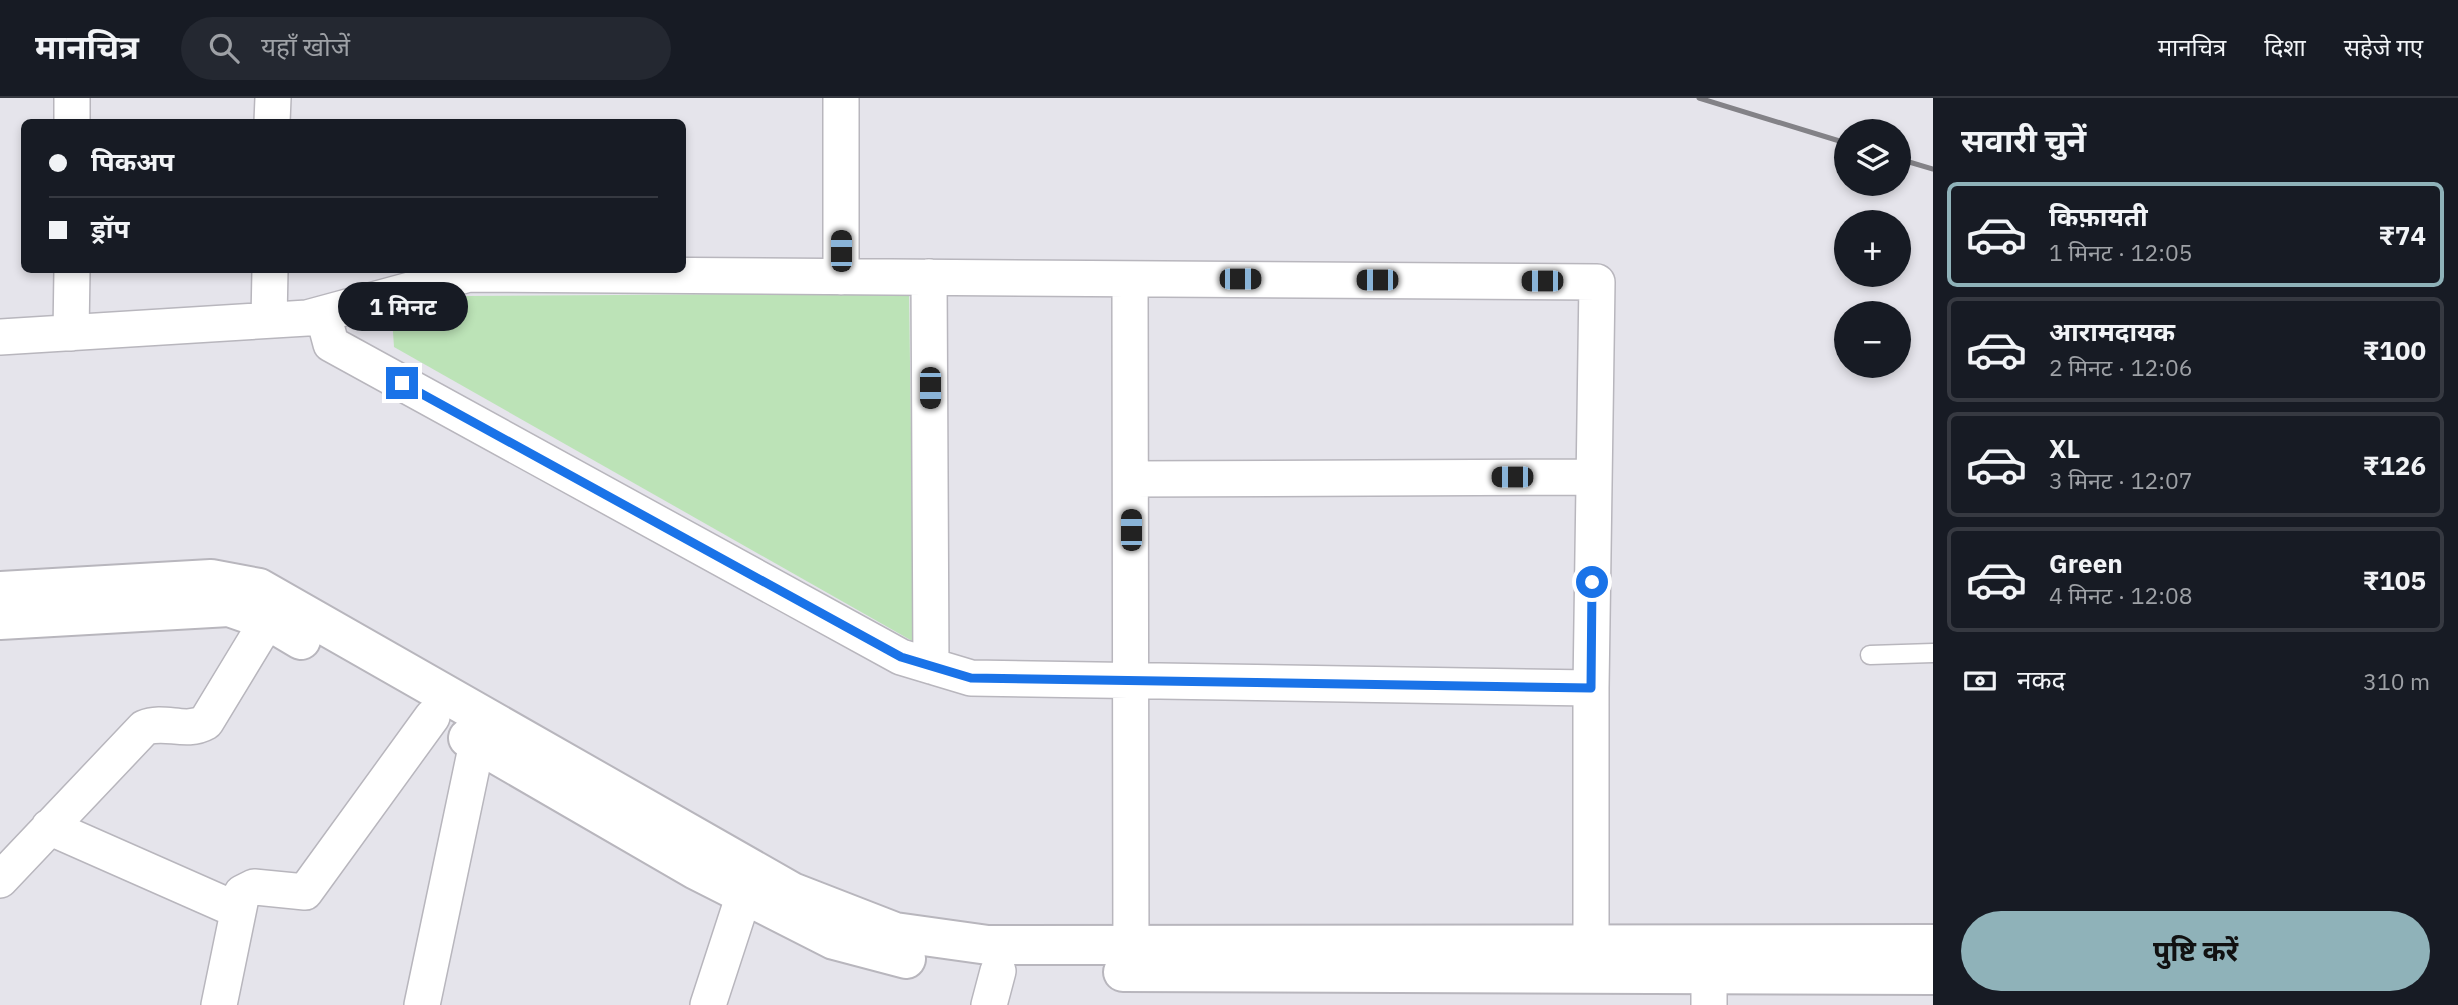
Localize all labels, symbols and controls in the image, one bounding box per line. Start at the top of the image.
search box [181,17,671,80]
text: मानचित्र [35,25,139,68]
icon: search [205,29,243,67]
text: यहाँ खोजें [261,29,350,63]
text: मानचित्र [2158,31,2226,63]
text: दिशा [2264,31,2306,63]
text: सहेजे गए [2344,31,2423,63]
map controls [1834,119,1911,378]
button: layers [1834,119,1911,196]
text: सवारी चुनें [1961,119,2086,161]
text: पिकअप [91,144,174,178]
text: किफ़ायती [2049,199,2148,233]
icon: car [1965,203,2028,266]
button: + [1834,210,1911,287]
text: ड्रॉप [91,211,129,245]
text: ₹74 [2378,218,2426,252]
car [831,230,852,272]
text: 1 मिनट · 12:05 [2049,237,2193,267]
car [1220,269,1262,290]
car [1357,270,1399,291]
car [1522,271,1564,292]
callout: 1 मिनट [337,282,467,330]
text: 1 मिनट [369,291,437,321]
button: − [1834,301,1911,378]
text: आरामदायक [2049,314,2175,348]
icon: car [1965,318,2028,381]
text: ₹100 [2363,333,2426,367]
text: 2 मिनट · 12:06 [2049,352,2193,382]
route end [386,367,418,399]
car [920,367,941,409]
text: XL [2049,431,2080,465]
icon: car [1965,433,2028,496]
text: ₹126 [2363,448,2426,482]
text: 3 मिनट · 12:07 [2049,465,2193,495]
car [1492,467,1534,488]
car [1121,509,1142,551]
text: Green [2049,546,2123,580]
icon: car [1965,548,2028,611]
text: ₹105 [2363,563,2426,597]
route start [1576,566,1608,598]
text: 4 मिनट · 12:08 [2049,580,2193,610]
icon: cash [1961,662,1999,700]
text: नकद [2017,662,2065,696]
text: 310 m [2363,666,2430,696]
button: पुष्टि करें [1961,911,2430,991]

